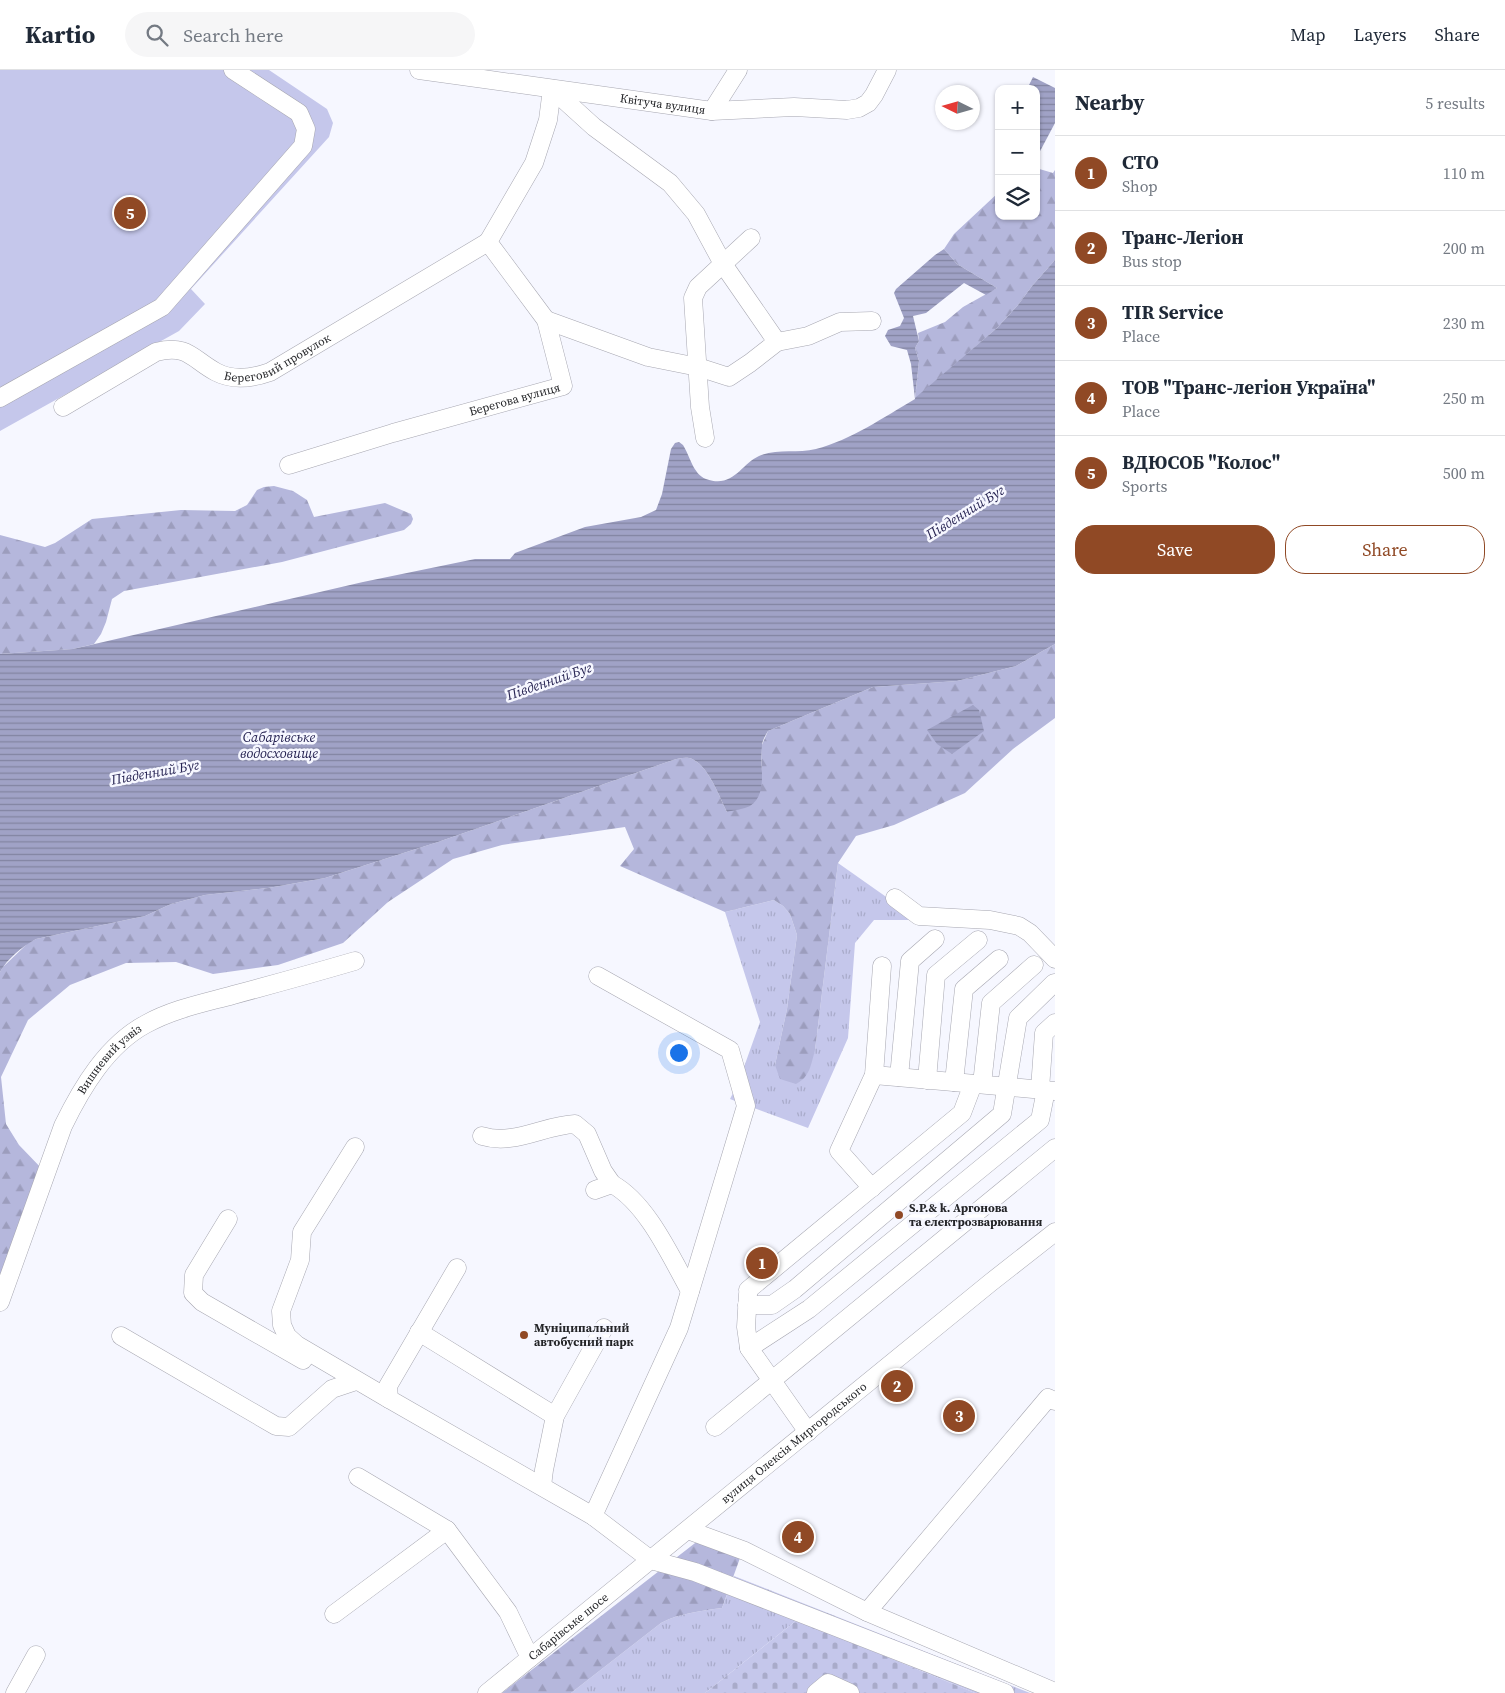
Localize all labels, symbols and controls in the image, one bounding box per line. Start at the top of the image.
search box [125,12,475,57]
text: Kartio [25,18,95,51]
icon: search [143,21,171,49]
text: Search here [183,22,283,48]
text: Map [1290,22,1325,47]
text: Layers [1353,22,1406,47]
text: Share [1434,22,1480,47]
north arrow [935,85,980,130]
map controls [995,85,1040,220]
button: + [995,85,1040,130]
text: Nearby [1075,88,1145,117]
street label: Квітуча вулиця [619,90,706,118]
text: 5 results [1425,92,1485,114]
button: − [995,130,1040,175]
text: СТО [1122,149,1159,175]
text: 1 [1087,162,1095,184]
text: 110 m [1443,162,1485,184]
button: layers [995,175,1040,220]
text: Shop [1122,175,1158,197]
pin: 5 [114,194,146,232]
text: Транс-Легіон [1122,224,1244,250]
text: 2 [1087,237,1095,259]
text: 200 m [1443,237,1485,259]
text: Bus stop [1122,250,1182,272]
text: TIR Service [1122,299,1223,325]
text: 3 [1087,312,1095,334]
text: 230 m [1443,312,1485,334]
text: Place [1122,325,1160,347]
street label: Береговий провулок [222,330,334,386]
text: ТОВ "Транс-легіон Україна" [1122,374,1375,400]
street label: Берегова вулиця [467,379,562,420]
text: 4 [1087,387,1095,409]
text: 250 m [1443,387,1485,409]
text: Place [1122,400,1160,422]
text: ВДЮСОБ "Колос" [1122,449,1280,475]
text: 5 [1087,462,1095,484]
text: 500 m [1443,462,1485,484]
text: Sports [1122,475,1167,497]
water label: Південний Буг [921,480,1009,545]
button: Save [1075,525,1275,574]
button: Share [1285,525,1485,574]
water label: Південний Буг [503,657,595,705]
water label: Сабарівське водосховище [240,727,318,763]
water label: Південний Буг [108,754,201,790]
street label: Вишневий узвіз [74,1021,145,1097]
your location [666,1040,692,1066]
place label: S.P.& k. Аргонова та електрозварювання [909,1200,1043,1230]
marker: S.P.& k. Аргонова та електрозварювання [893,1209,905,1221]
pin: 1 [746,1244,778,1282]
place label: Муніципальний автобусний парк [534,1320,634,1350]
marker: Муніципальний автобусний парк [518,1329,530,1341]
pin: 2 [881,1367,913,1405]
street label: вулиця Олексія Миргородського [718,1378,870,1507]
pin: 3 [943,1397,975,1435]
pin: 4 [782,1518,814,1556]
street label: Сабарівське шосе [525,1589,612,1664]

